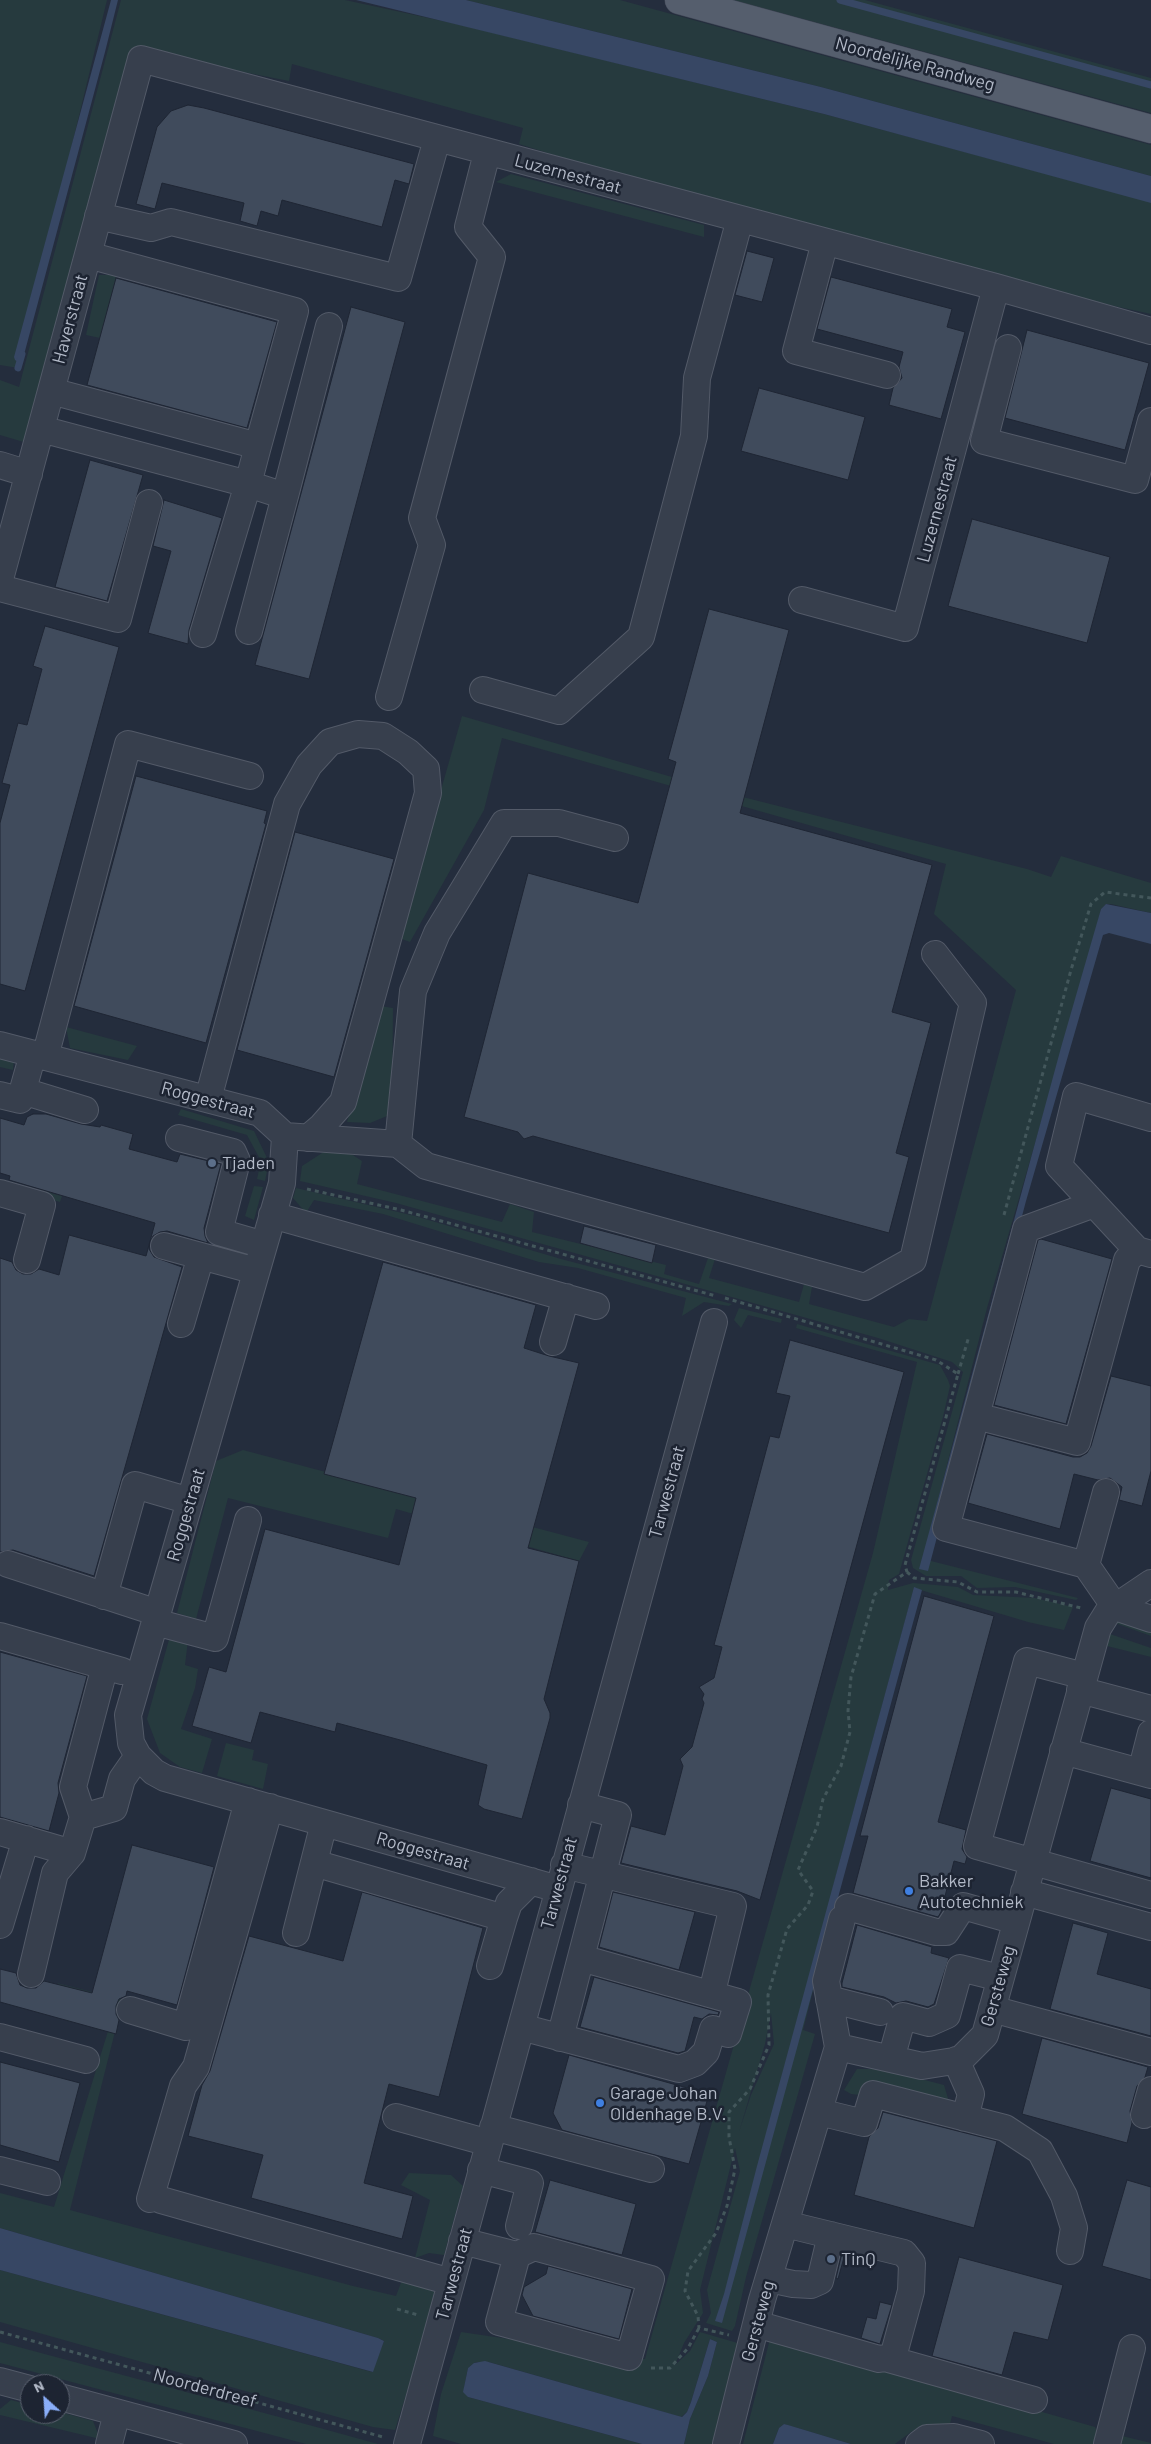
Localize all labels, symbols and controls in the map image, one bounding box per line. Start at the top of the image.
street label: Noordelijke Randweg [833,32,997,96]
street label: Luzernestraat [512,149,624,199]
street label: Haverstraat [48,272,92,366]
street label: Luzernestraat [912,453,962,565]
street label: Roggestraat [159,1077,257,1123]
place label: Tjaden [222,1152,275,1174]
marker: Tjaden [206,1157,218,1169]
street label: Tarwestraat [644,1443,690,1541]
street label: Roggestraat [162,1466,210,1564]
street label: Roggestraat [374,1827,472,1875]
street label: Tarwestraat [536,1834,582,1932]
place label: Bakker Autotechniek [919,1870,1023,1912]
marker: Bakker Autotechniek [903,1885,915,1897]
street label: Gersteweg [976,1943,1020,2029]
place label: Garage Johan Oldenhage B.V. [610,2082,726,2124]
marker: Garage Johan Oldenhage B.V. [594,2097,606,2109]
street label: Tarwestraat [431,2225,477,2323]
place label: TinQ [841,2248,876,2270]
marker: TinQ [825,2253,837,2265]
street label: Gersteweg [737,2278,779,2364]
street label: Noorderdreef [151,2364,259,2412]
north arrow [20,2374,70,2424]
text: N [31,2376,47,2396]

